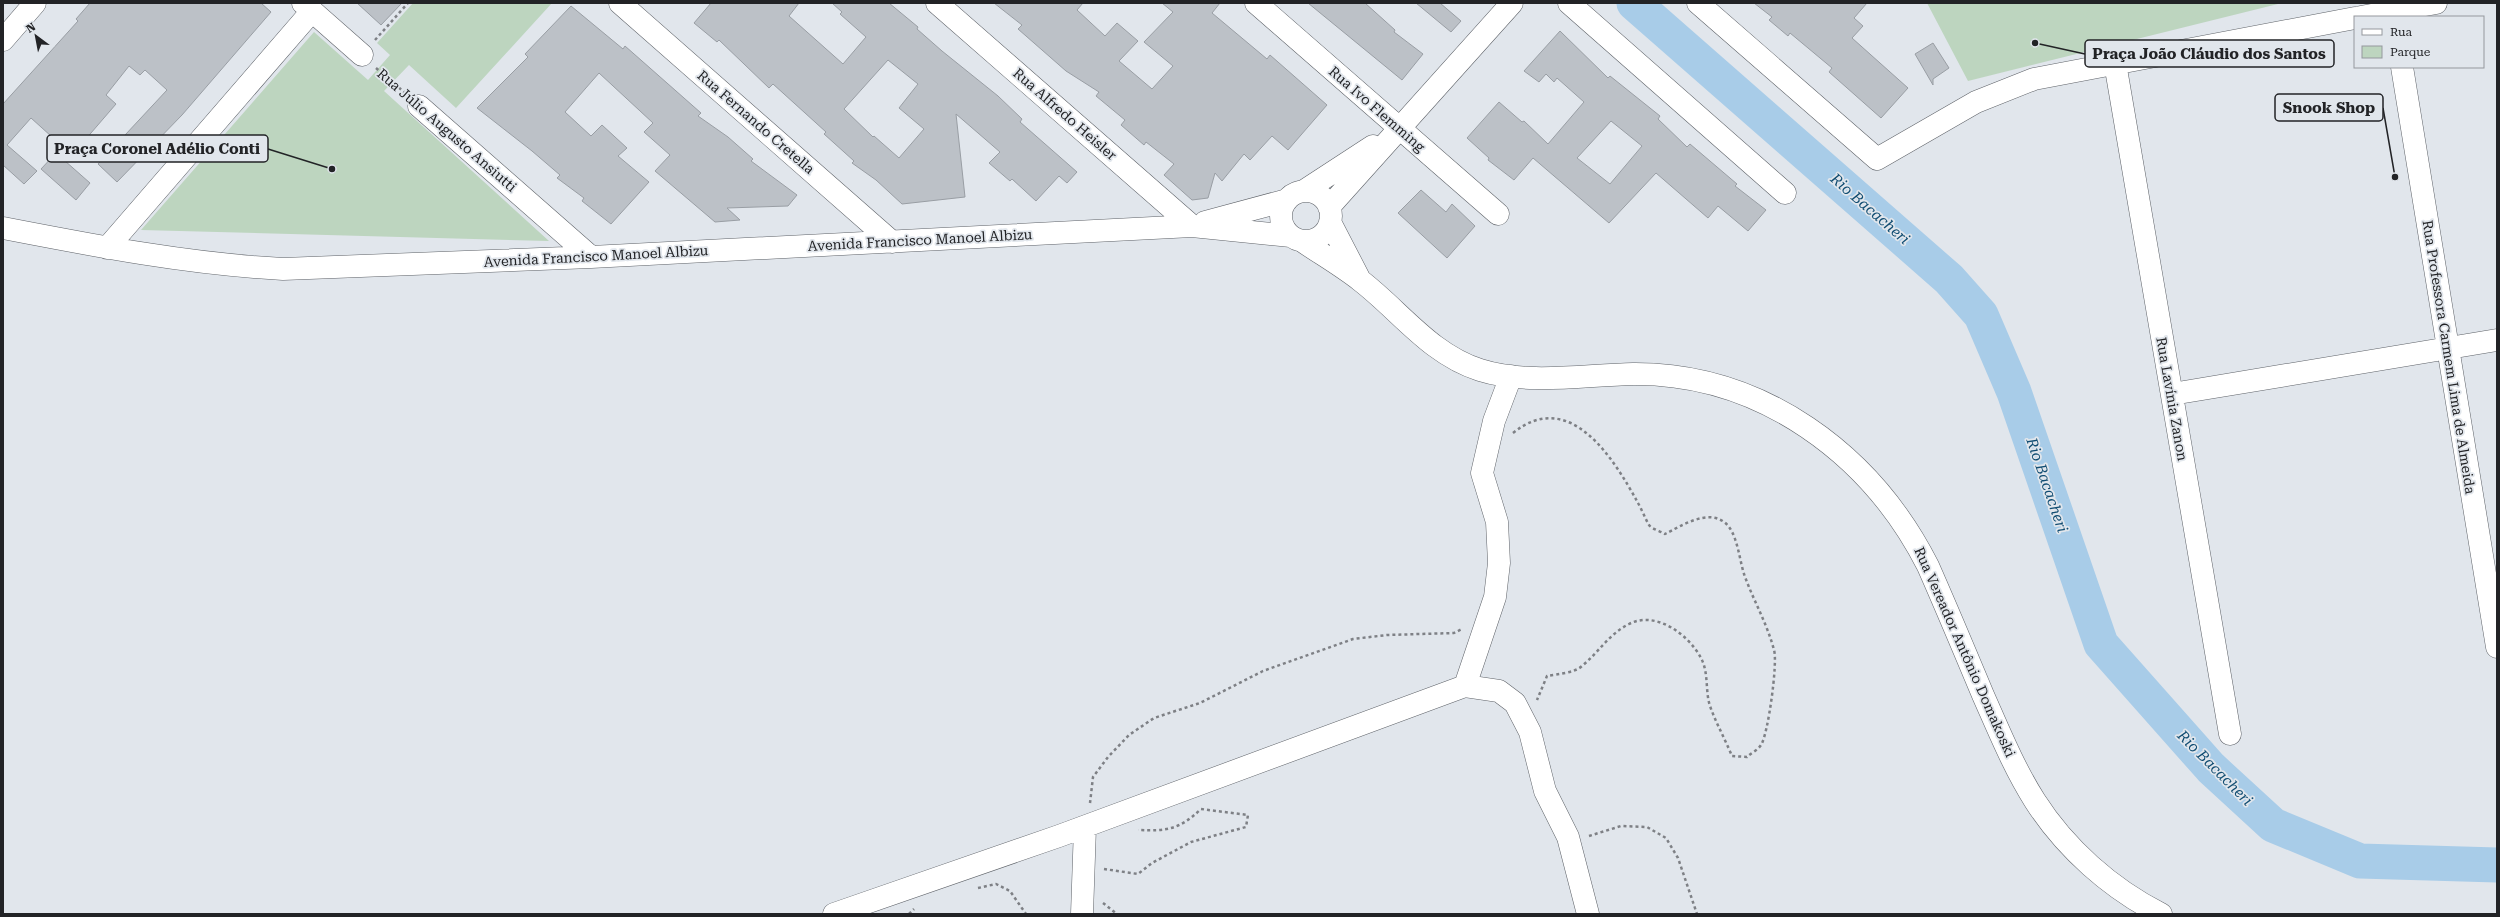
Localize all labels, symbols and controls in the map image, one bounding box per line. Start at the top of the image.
north arrow [16,16,56,56]
legend [2354,16,2484,68]
text: N [24,20,38,36]
text: Rua [2390,25,2413,39]
callout: Praça João Cláudio dos Santos [2085,40,2334,67]
text: Praça João Cláudio dos Santos [2092,45,2326,63]
text: Parque [2390,45,2431,59]
street label: Rua Ivo Flemming [1326,63,1428,155]
street label: Rua Júlio Augusto Ansiutti [374,65,520,195]
street label: Rua Alfredo Heisler [1010,65,1120,163]
street label: Rua Fernando Cretella [694,67,818,177]
callout: Snook Shop [2275,94,2383,121]
text: Snook Shop [2283,99,2375,117]
callout: Praça Coronel Adélio Conti [47,135,268,162]
text: Praça Coronel Adélio Conti [54,140,260,158]
water label: Rio Bacacheri [1826,169,1913,248]
street label: Rua Professora Carmem Lima de Almeida [2419,219,2479,496]
street label: Avenida Francisco Manoel Albizu [807,226,1033,254]
street label: Avenida Francisco Manoel Albizu [483,242,709,270]
street label: Rua Lavínia Zanon [2153,336,2191,462]
water label: Rio Bacacheri [2022,434,2072,535]
street label: Rua Vereador Antônio Domakoski [1911,544,2019,760]
water label: Rio Bacacheri [2173,726,2256,809]

